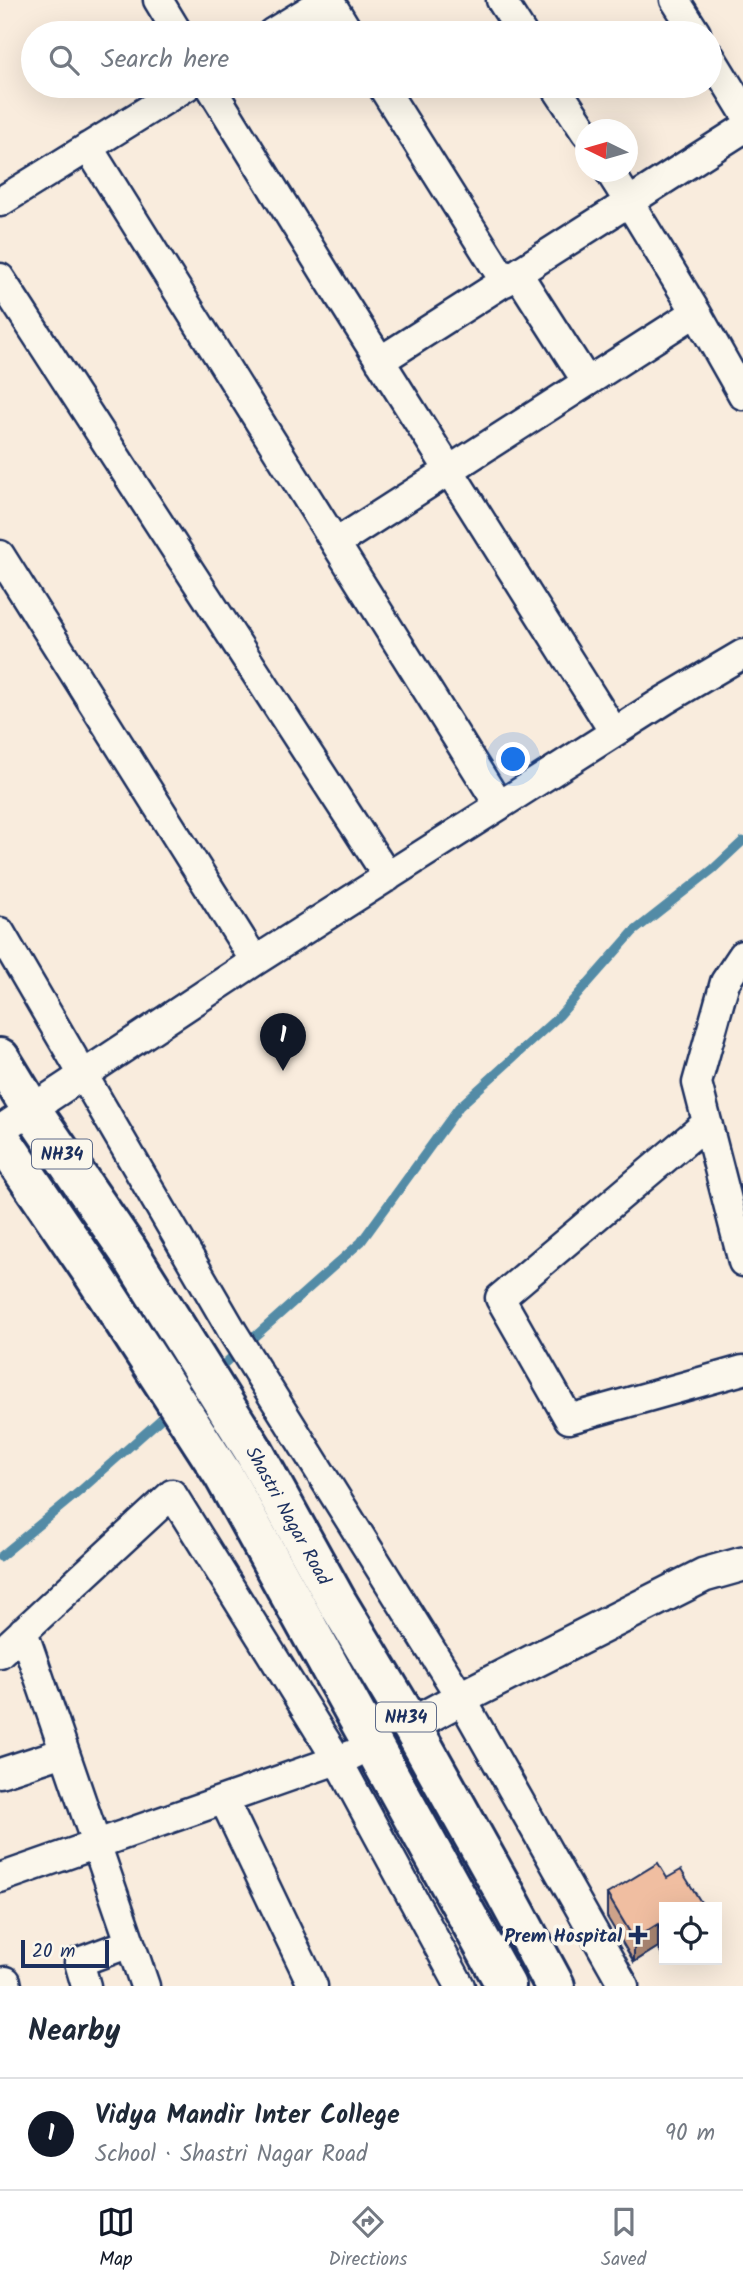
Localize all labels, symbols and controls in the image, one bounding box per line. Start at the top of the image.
search box [21,21,722,98]
text: Search here [101,39,229,81]
icon: search [45,41,83,79]
north arrow [575,119,638,182]
your location [496,742,530,776]
pin: 1 [260,1013,306,1071]
road number: NH34 [32,1140,92,1168]
street label: Shastri Nagar Road [237,1441,338,1592]
road number: NH34 [376,1702,436,1732]
map controls [659,1902,722,1965]
button: locate [659,1902,722,1965]
place label: Prem Hospital [504,1922,623,1952]
marker: Prem Hospital [628,1925,648,1945]
scale bar [21,1937,108,1969]
text: 20 m [32,1937,75,1967]
text: Nearby [28,2008,120,2056]
text: Vidya Mandir Inter College [95,2095,400,2137]
text: 1 [48,2116,54,2152]
text: 90 m [665,2116,715,2152]
text: School · Shastri Nagar Road [95,2137,368,2173]
tab: Map [97,2203,135,2275]
tab: Directions [329,2203,407,2275]
tab: Saved [601,2203,646,2275]

